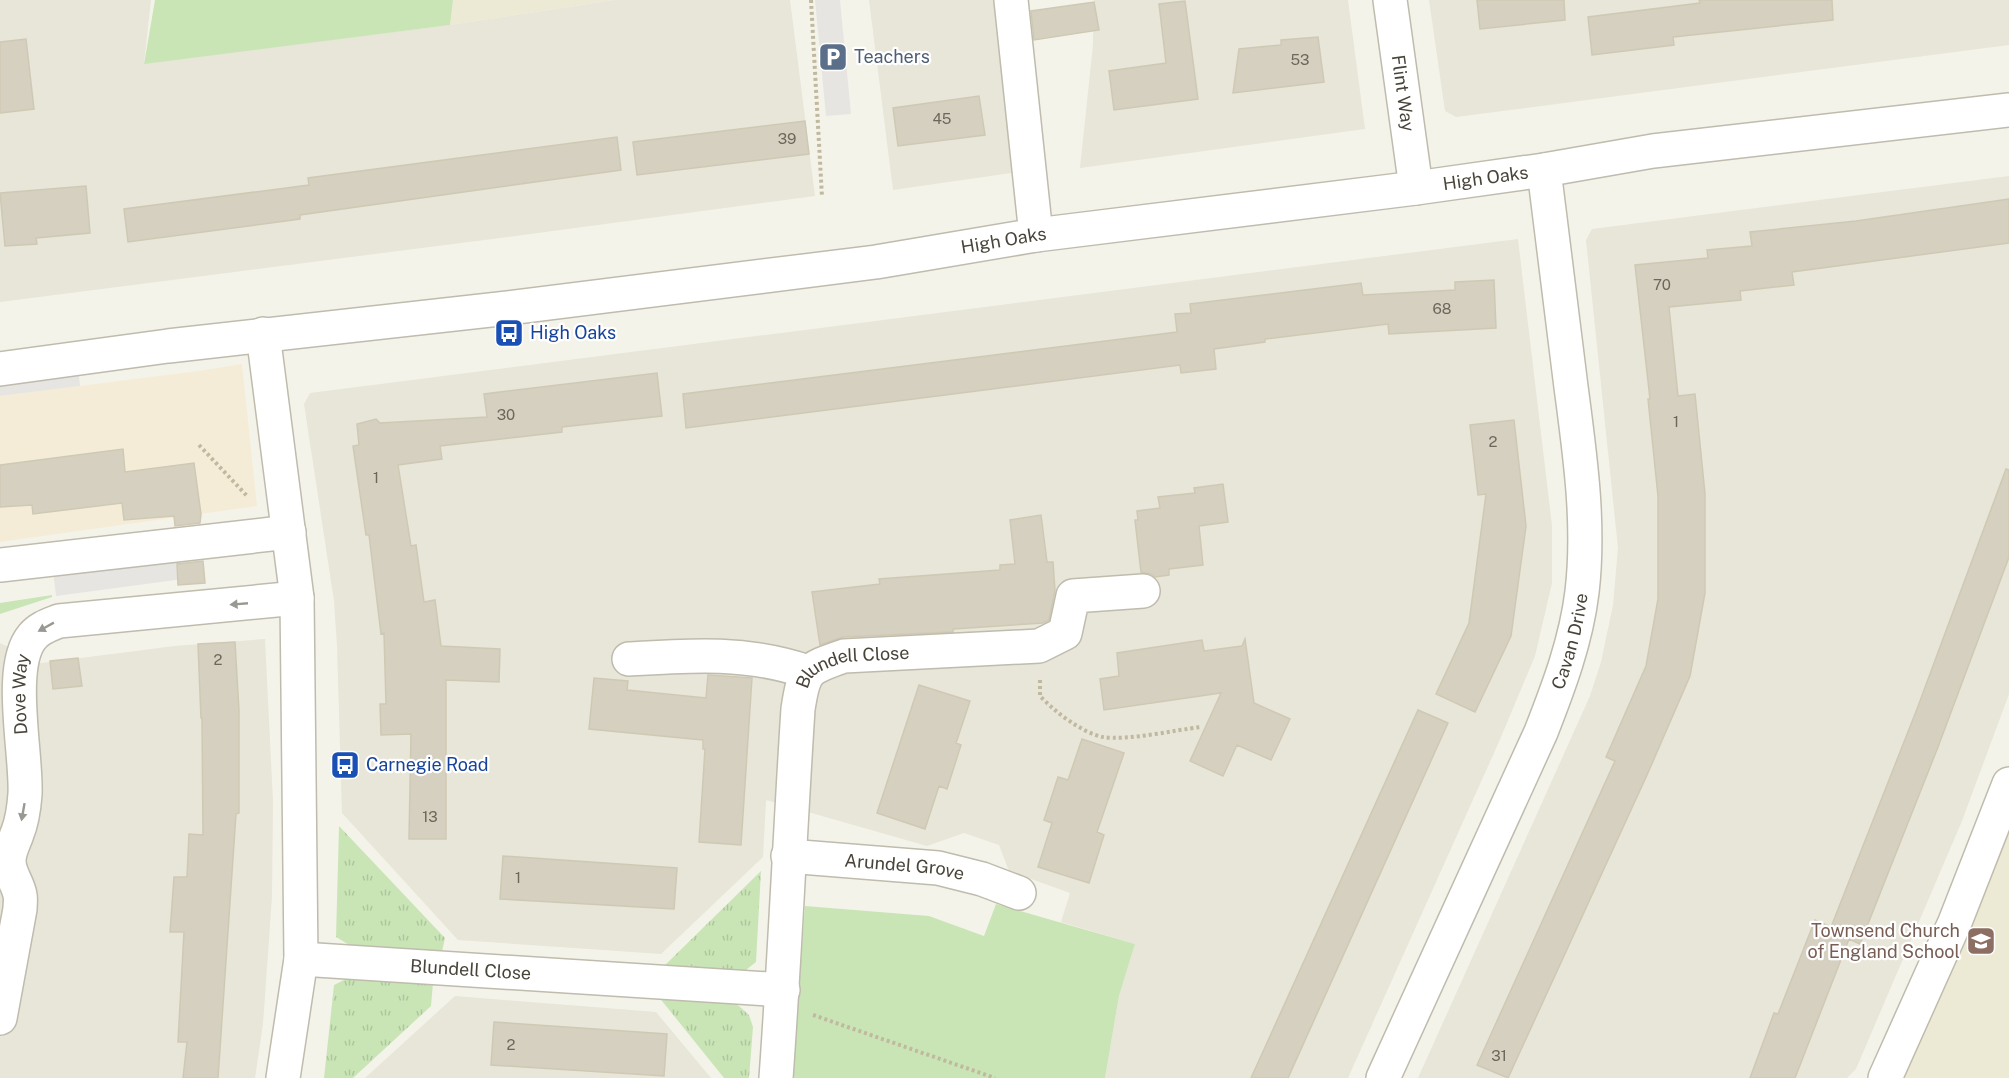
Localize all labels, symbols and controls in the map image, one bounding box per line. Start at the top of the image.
parking icon: Teachers [817,41,849,73]
place label: Teachers [854,46,930,67]
house number: 53 [1290,51,1310,68]
street label: Flint Way [1388,53,1419,133]
house number: 45 [933,110,951,127]
house number: 39 [778,130,796,147]
street label: High Oaks [1441,161,1530,194]
street label: High Oaks [959,223,1047,257]
house number: 70 [1653,276,1671,293]
house number: 68 [1433,300,1451,317]
bus stop icon: High Oaks [493,317,525,349]
place label: High Oaks [530,322,616,343]
house number: 30 [497,406,515,423]
house number: 1 [1673,413,1679,430]
house number: 2 [1489,433,1498,450]
house number: 1 [373,469,379,486]
street label: Cavan Drive [1547,592,1592,692]
one-way arrow [229,599,248,609]
one-way arrow [38,622,54,633]
street label: Blundell Close [791,642,910,691]
street label: Dove Way [8,651,33,736]
house number: 2 [214,651,223,668]
bus stop icon: Carnegie Road [329,749,361,781]
place label: Carnegie Road [366,754,489,775]
one-way arrow [18,803,27,822]
house number: 13 [422,808,438,825]
street label: Arundel Grove [844,850,967,884]
house number: 1 [515,869,521,886]
place label: Townsend Church of England School [1807,920,1960,962]
school or university icon: Townsend Church of England School [1965,925,1997,957]
street label: Blundell Close [410,955,532,984]
house number: 2 [507,1036,516,1053]
house number: 31 [1491,1047,1507,1064]

